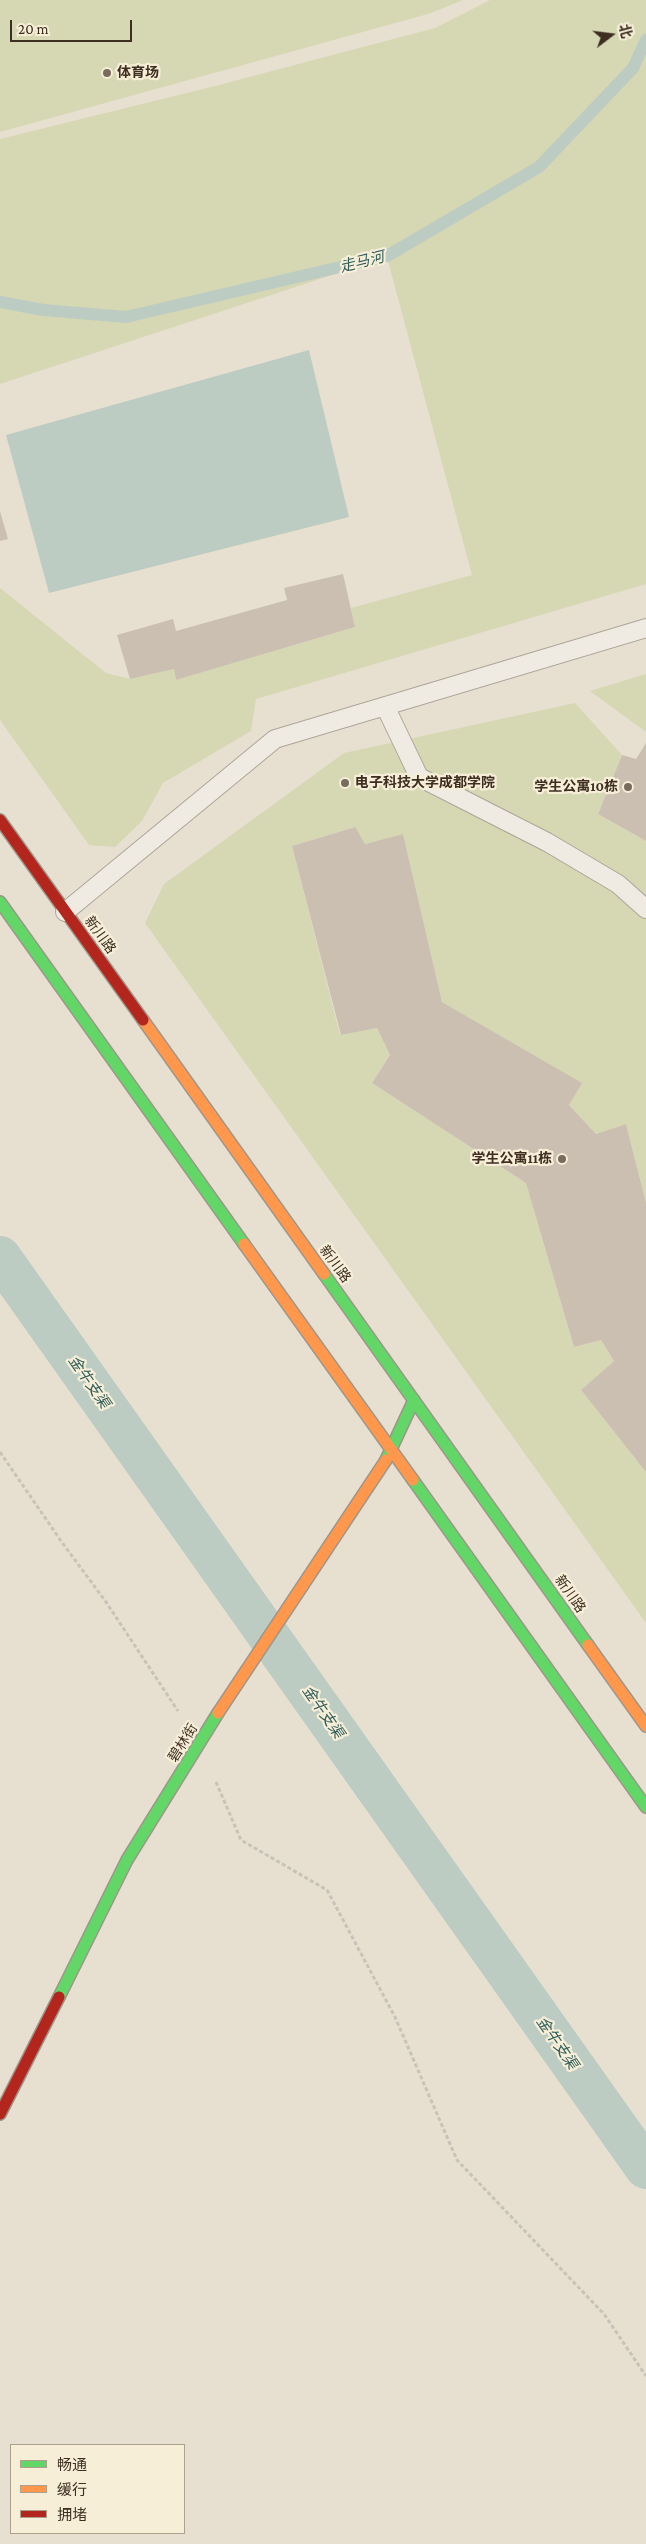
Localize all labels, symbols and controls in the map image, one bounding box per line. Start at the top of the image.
scale bar [12,10,135,42]
north arrow [586,10,636,60]
text: 20 m [18,21,49,37]
text: 北 [616,22,635,40]
place label: 体育场 [117,65,159,81]
marker: 体育场 [101,67,113,79]
water label: 走马河 [338,248,386,276]
place label: 电子科技大学成都学院 [355,775,495,791]
marker: 电子科技大学成都学院 [339,777,351,789]
place label: 学生公寓10栋 [534,779,618,795]
marker: 学生公寓10栋 [622,781,634,793]
street label: 新川路 [81,913,119,957]
place label: 学生公寓11栋 [472,1151,552,1167]
marker: 学生公寓11栋 [556,1153,568,1165]
street label: 新川路 [316,1242,354,1286]
water label: 金牛支渠 [64,1352,114,1412]
street label: 新川路 [551,1572,589,1616]
water label: 金牛支渠 [298,1682,348,1742]
street label: 碧林街 [165,1721,201,1765]
water label: 金牛支渠 [532,2013,582,2073]
legend [10,2444,185,2534]
text: 畅通 [57,2457,87,2473]
text: 缓行 [57,2482,87,2498]
text: 拥堵 [57,2507,87,2523]

